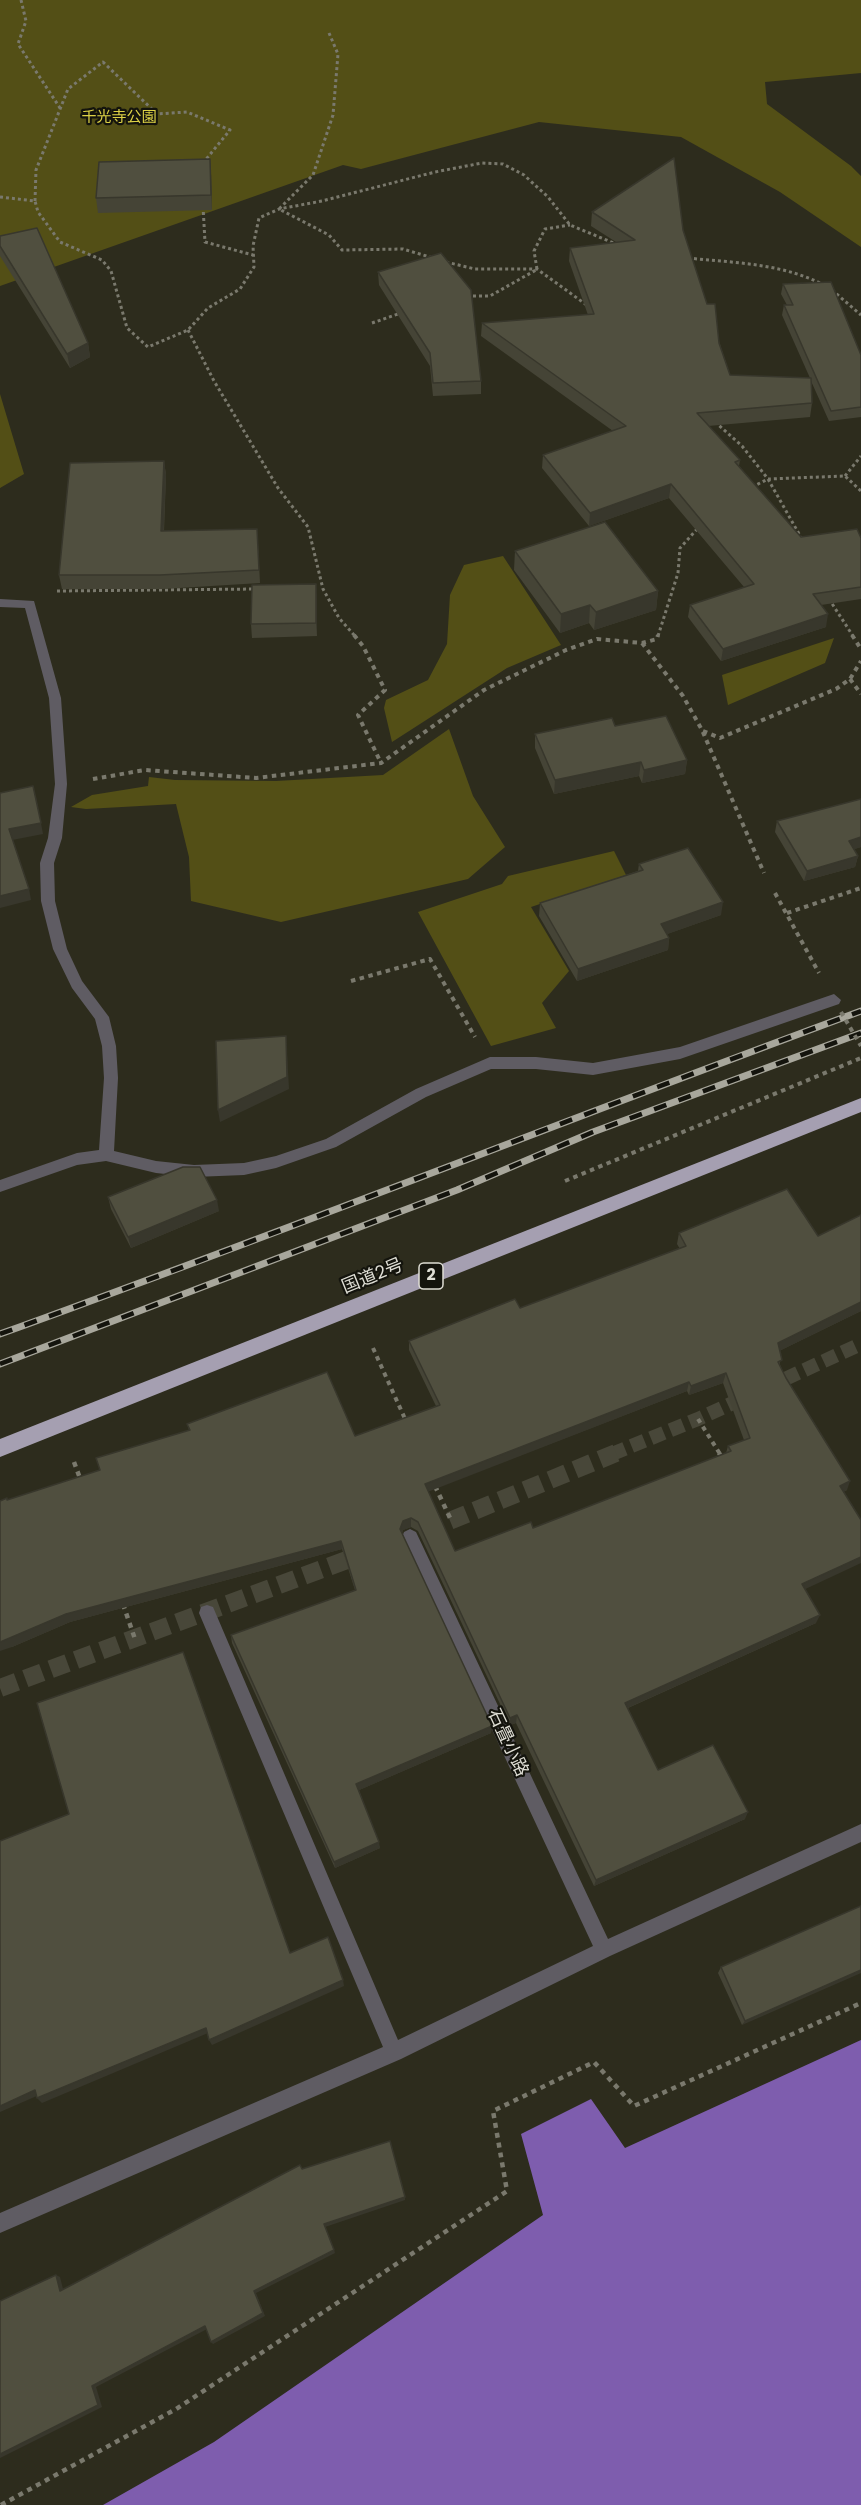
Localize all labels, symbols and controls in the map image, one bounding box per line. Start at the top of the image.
park label: 千光寺公園 [82,109,156,127]
street label: 国道2号 [339,1255,407,1299]
road number: 2 [419,1263,443,1289]
street label: 石畳小路 [482,1706,532,1780]

